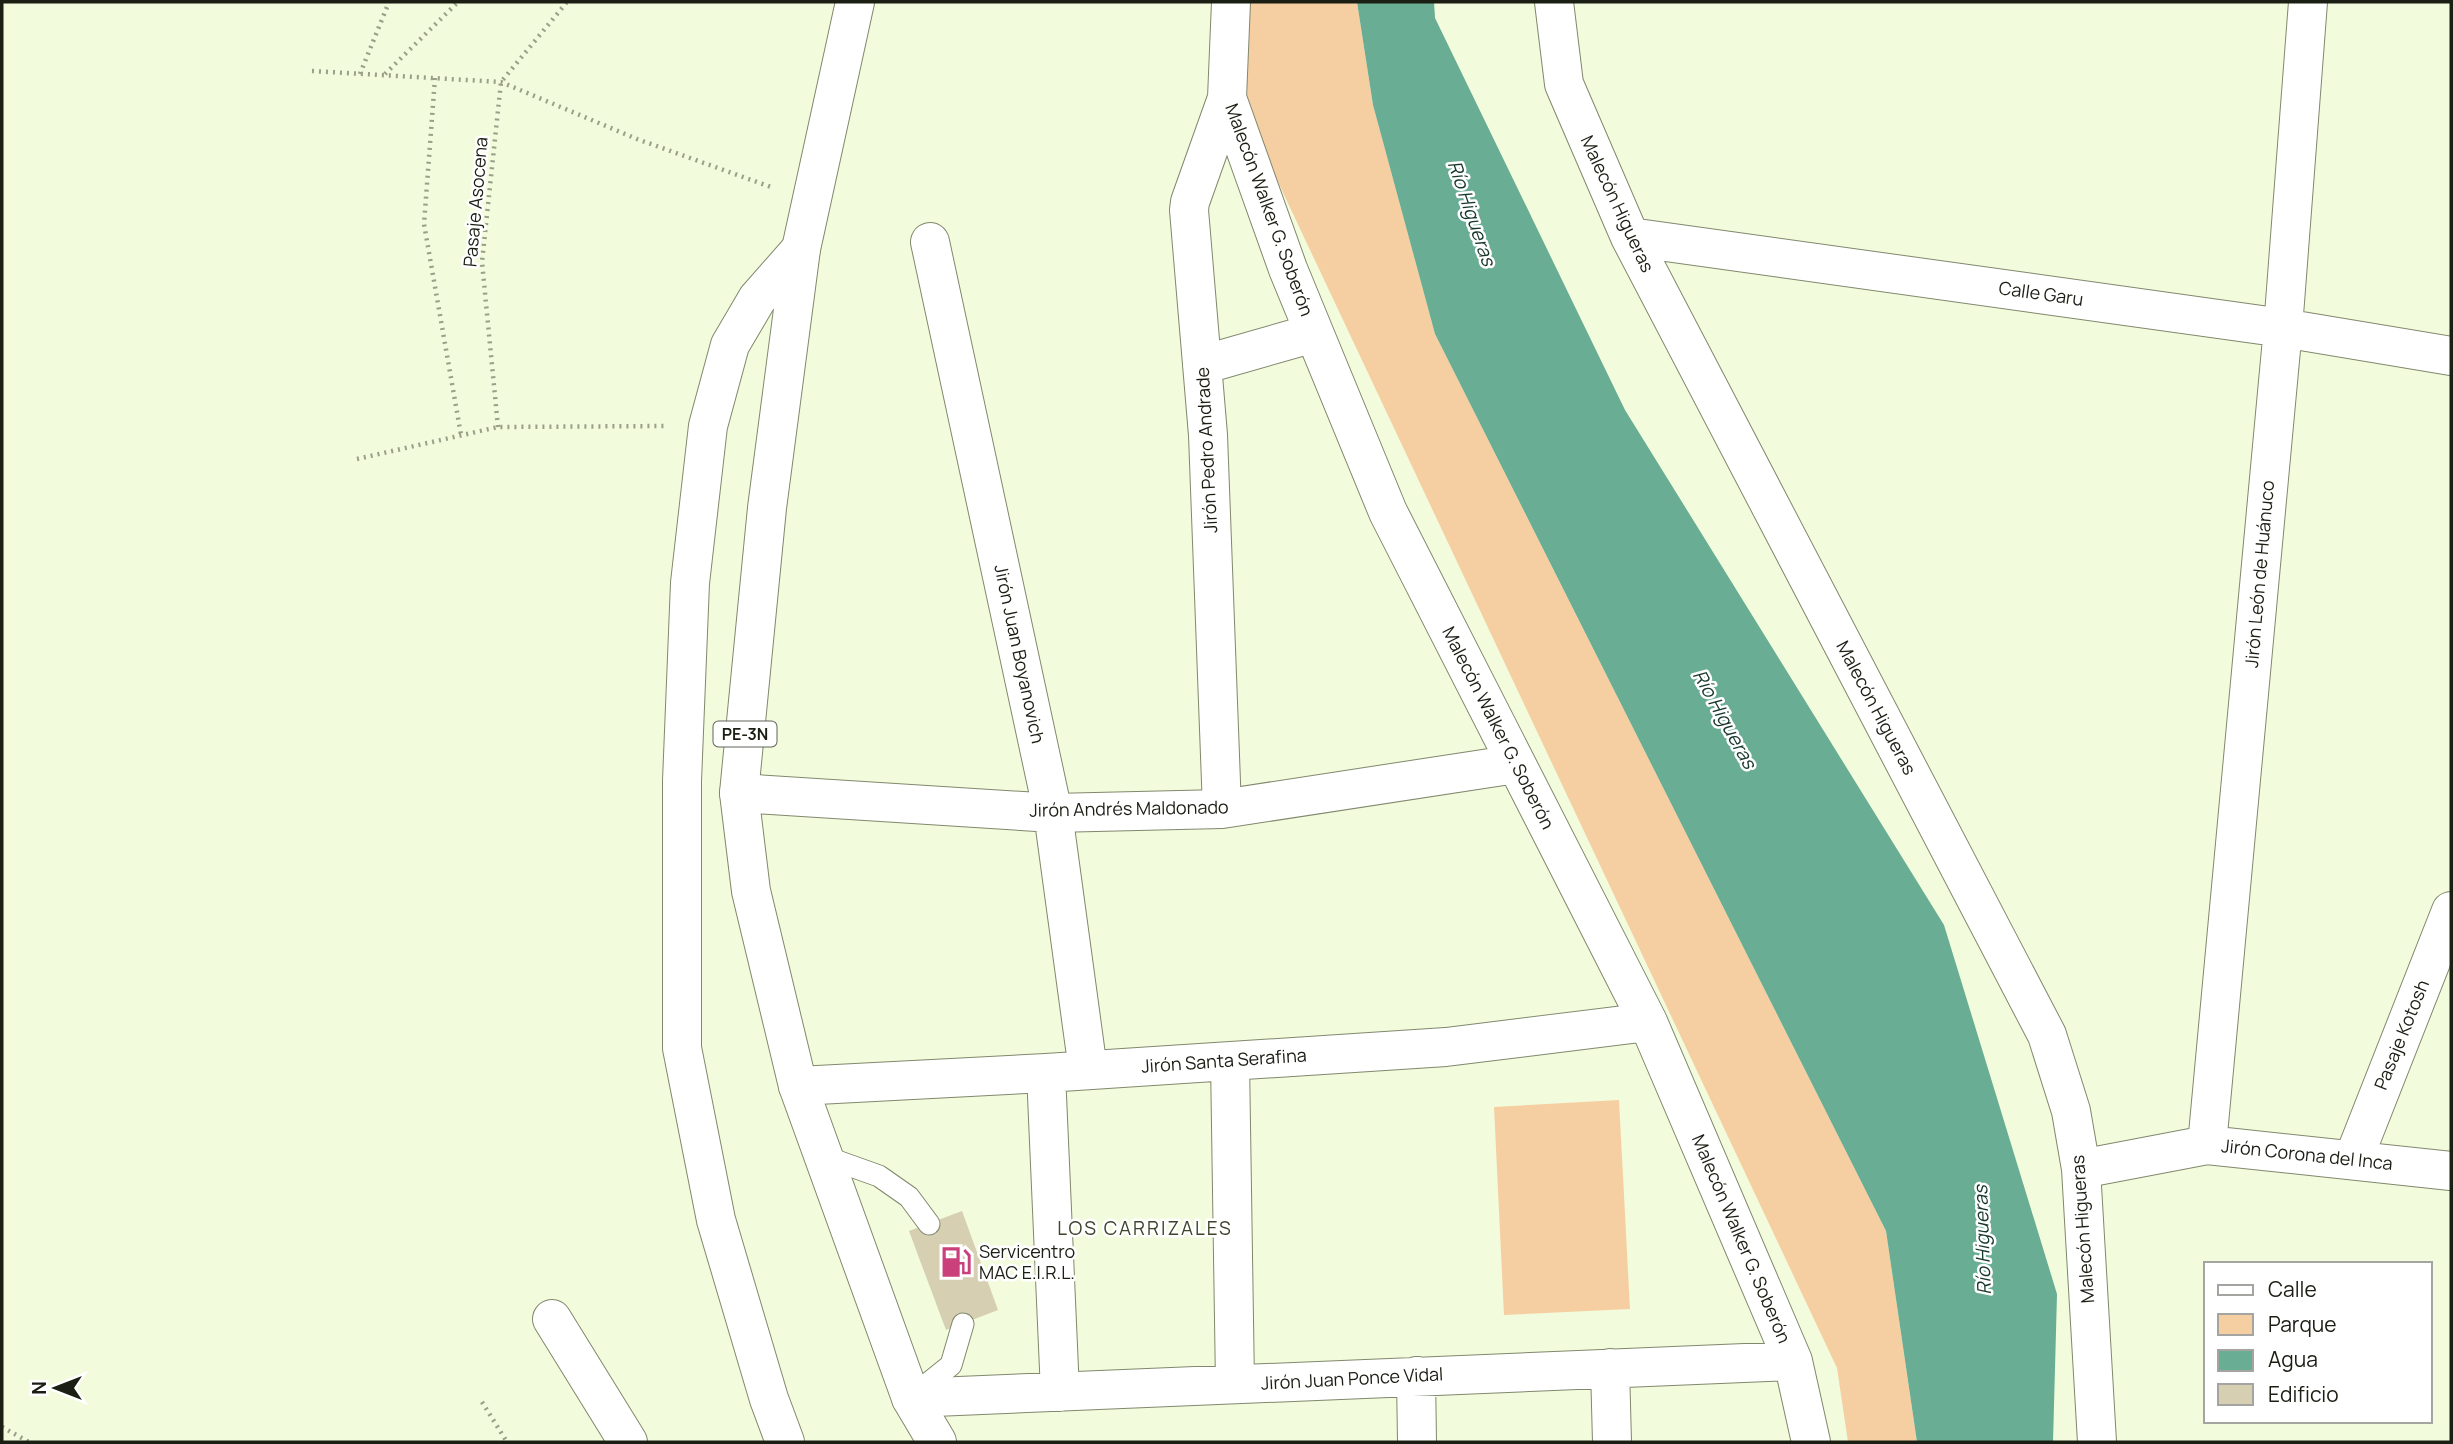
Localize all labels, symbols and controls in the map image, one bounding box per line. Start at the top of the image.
street label: Malecón Walker G. Soberón [1220,100,1320,319]
street label: Malecón Higueras [1576,131,1660,276]
street label: Pasaje Asocena [457,136,493,268]
water label: Río Higueras [1442,157,1503,271]
street label: Calle Garu [1997,275,2085,311]
street label: Jirón Pedro Andrade [1190,366,1222,534]
street label: Jirón León de Huánuco [2239,479,2279,669]
street label: Jirón Juan Boyanovich [989,562,1051,746]
street label: Malecón Walker G. Soberón [1437,622,1561,833]
street label: Malecón Higueras [1831,636,1922,779]
water label: Río Higueras [1687,665,1764,775]
road number: PE-3N [714,722,776,747]
street label: Jirón Andrés Maldonado [1029,794,1229,822]
street label: Pasaje Kotosh [2368,976,2434,1093]
street label: Jirón Santa Serafina [1140,1042,1307,1078]
street label: Malecón Walker G. Soberón [1687,1131,1797,1347]
street label: Jirón Corona del Inca [2220,1133,2394,1175]
street label: Malecón Higueras [2065,1154,2099,1304]
water label: Río Higueras [1967,1183,1997,1295]
district label: LOS CARRIZALES [1057,1215,1233,1241]
place label: Servicentro MAC E.I.R.L. [979,1239,1075,1284]
fuel station icon: Servicentro MAC E.I.R.L. [939,1245,973,1279]
legend [2204,1262,2432,1423]
text: Calle [2268,1275,2317,1303]
text: Parque [2268,1310,2337,1338]
text: Agua [2268,1345,2318,1373]
north arrow [21,1353,91,1423]
street label: Jirón Juan Ponce Vidal [1260,1361,1444,1395]
text: Edificio [2268,1380,2339,1408]
text: N [26,1381,52,1395]

